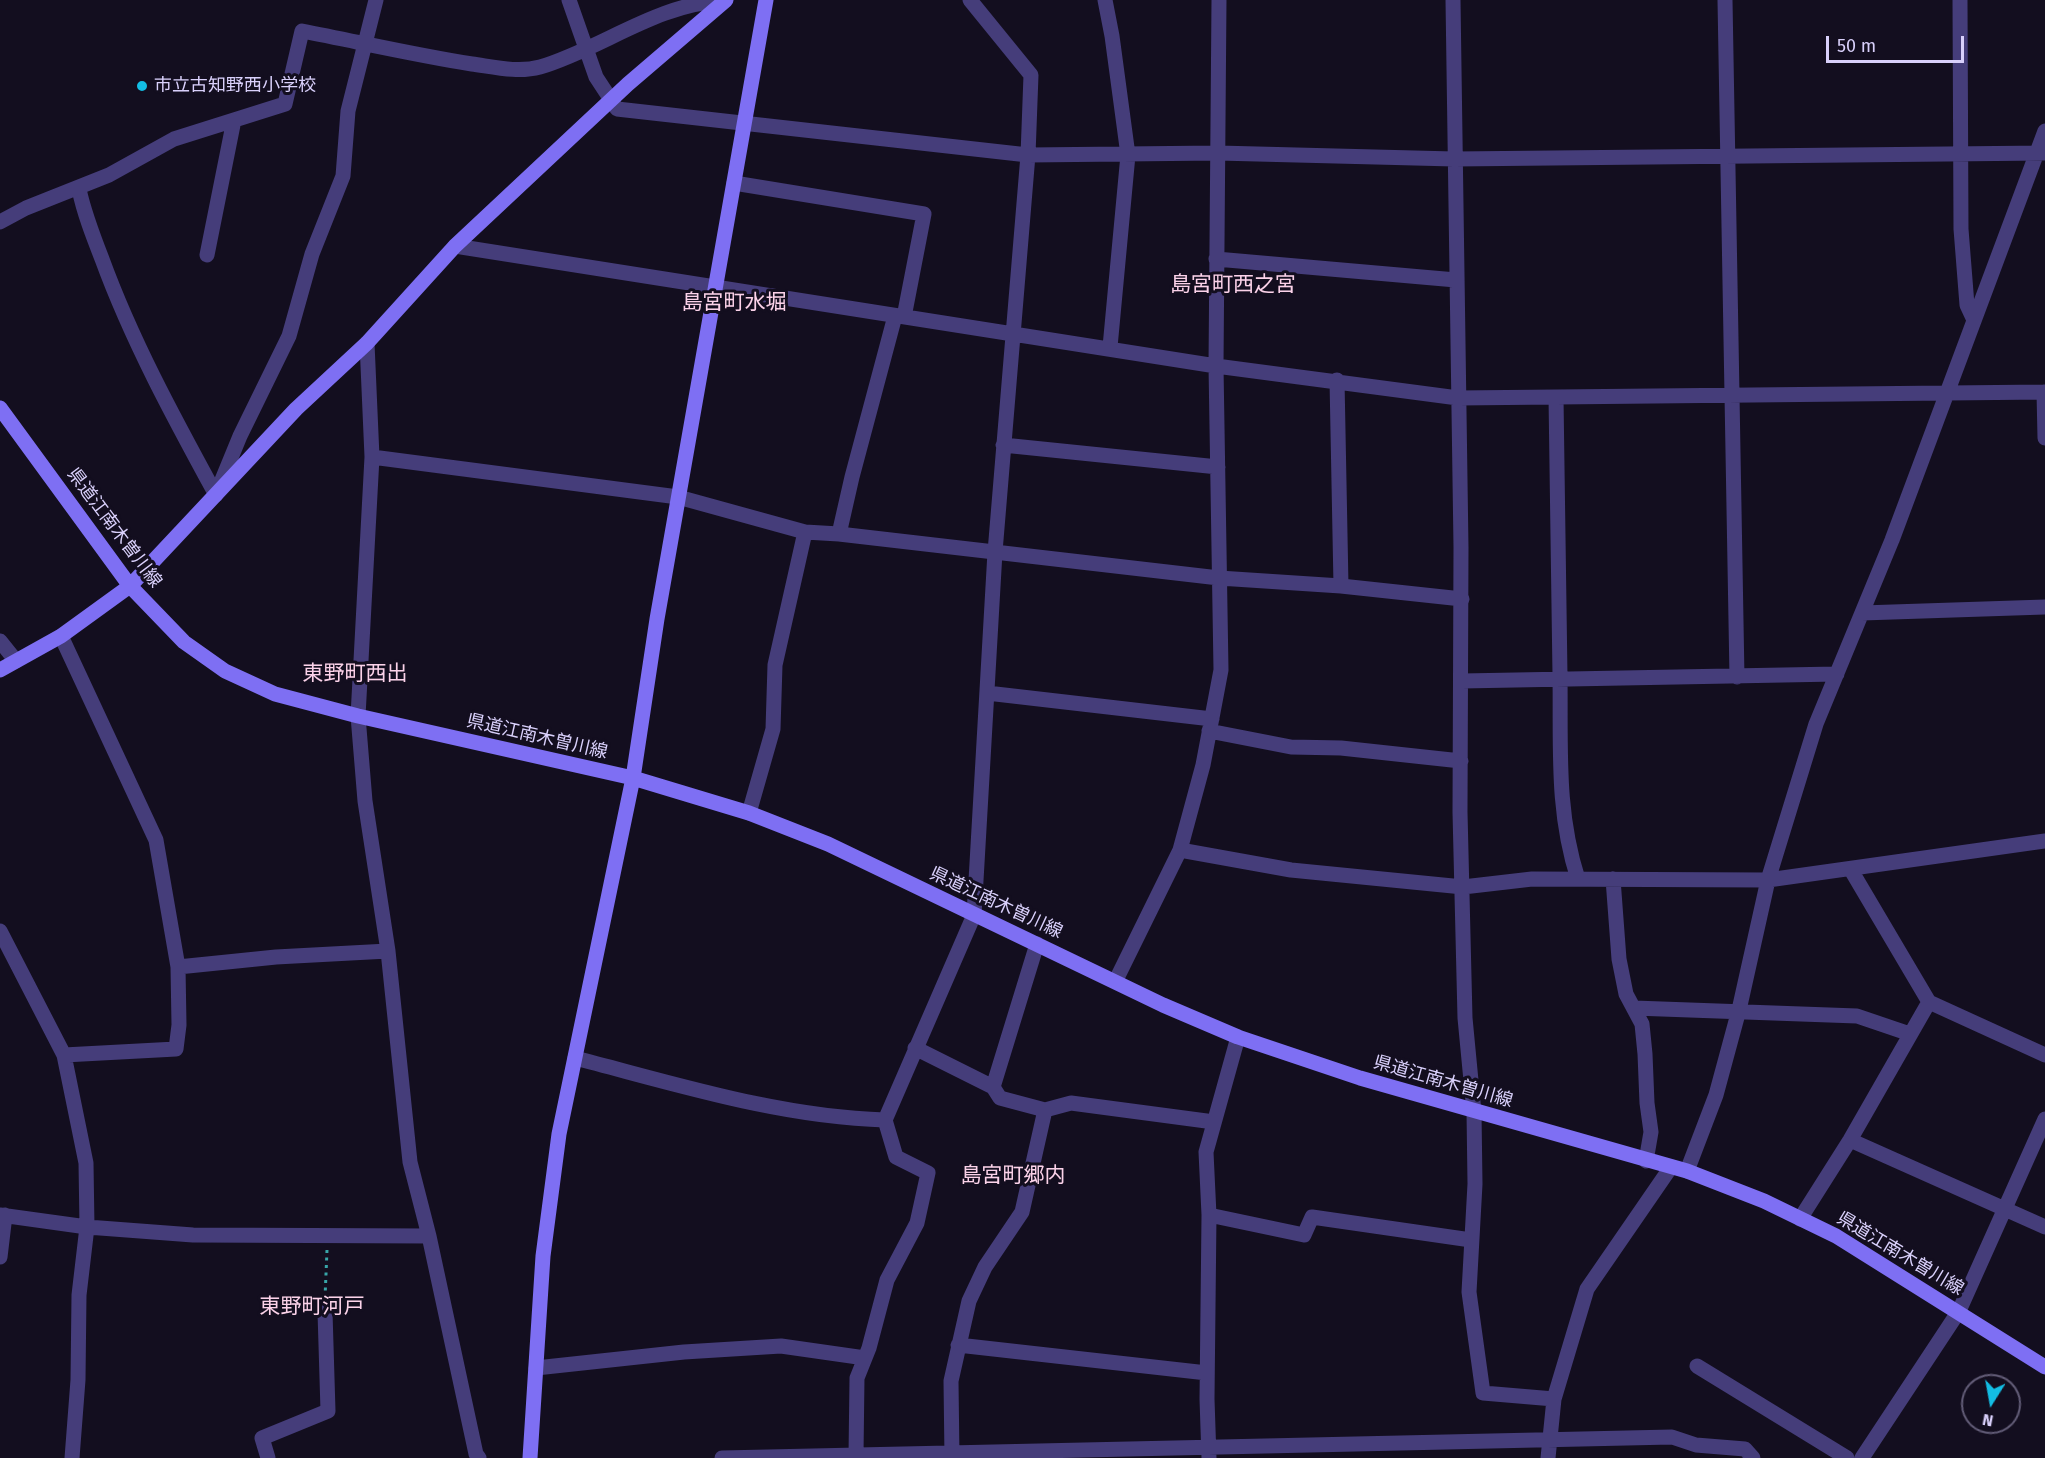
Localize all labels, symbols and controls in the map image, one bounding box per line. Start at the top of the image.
scale bar [1829,24,1967,62]
text: 50 m [1837,35,1876,57]
place label: 市立古知野西小学校 [154,75,316,97]
marker: 市立古知野西小学校 [135,79,149,93]
district label: 島宮町西之宮 [1170,272,1296,298]
district label: 島宮町水堀 [682,290,786,316]
street label: 県道江南木曽川線 [62,464,166,592]
district label: 東野町西出 [303,661,407,687]
street label: 県道江南木曽川線 [464,710,610,764]
street label: 県道江南木曽川線 [926,863,1066,943]
street label: 県道江南木曽川線 [1371,1052,1515,1112]
district label: 島宮町郷内 [961,1163,1065,1189]
street label: 県道江南木曽川線 [1833,1208,1967,1300]
district label: 東野町河戸 [260,1294,364,1320]
north arrow [1961,1374,2021,1434]
text: N [1981,1410,1995,1431]

